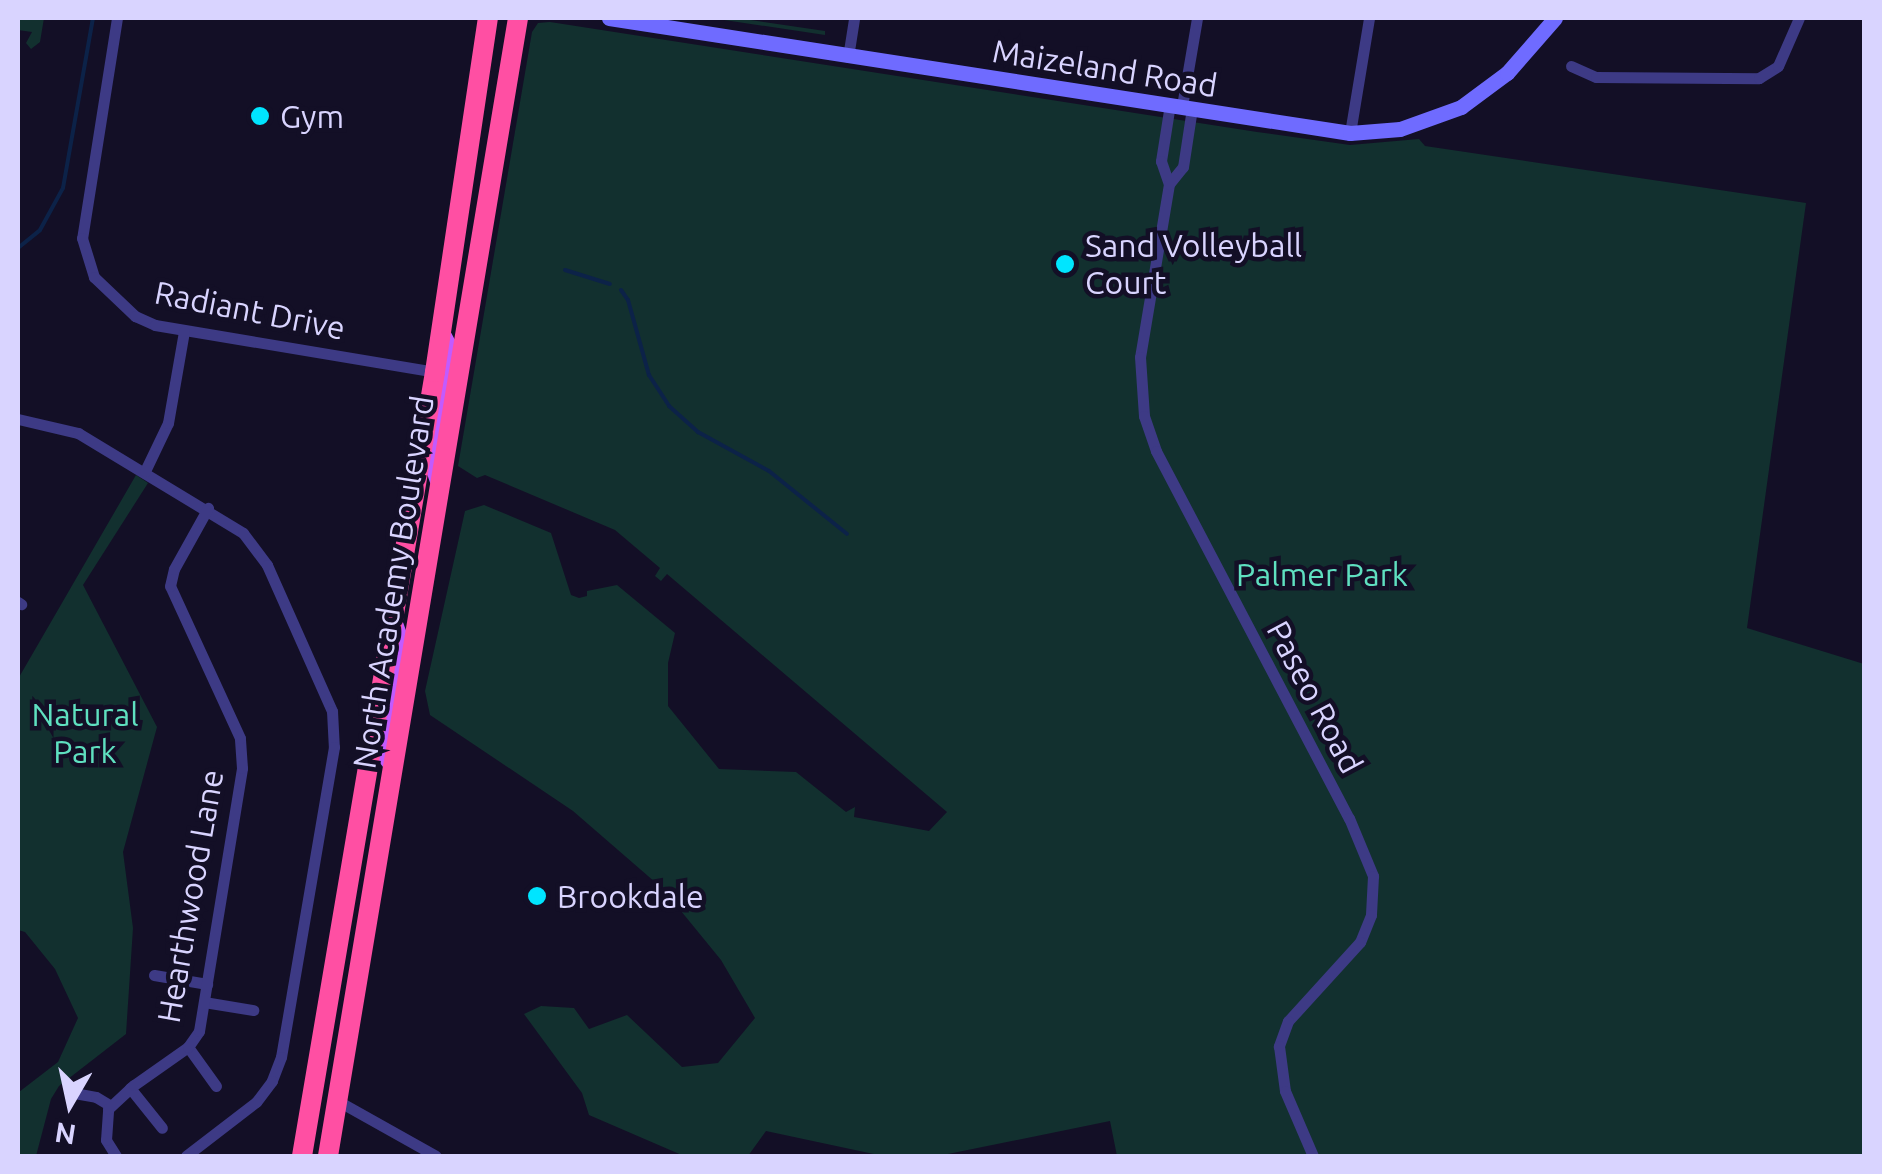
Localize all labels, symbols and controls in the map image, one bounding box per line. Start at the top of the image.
street label: Maizeland Road [990,31,1220,105]
place label: Gym [280,97,344,135]
marker: Gym [249,105,271,127]
place label: Sand Volleyball Court [1085,227,1302,302]
marker: Sand Volleyball Court [1054,253,1076,275]
street label: Radiant Drive [152,273,348,347]
street label: North Academy Boulevard [345,393,441,771]
park label: Palmer Park [1236,555,1408,593]
street label: Paseo Road [1259,614,1371,780]
park label: Natural Park [31,696,139,771]
street label: Hearthwood Lane [149,766,231,1026]
place label: Brookdale [557,877,704,915]
marker: Brookdale [526,885,548,907]
north arrow [20,1054,120,1154]
text: N [52,1117,78,1151]

